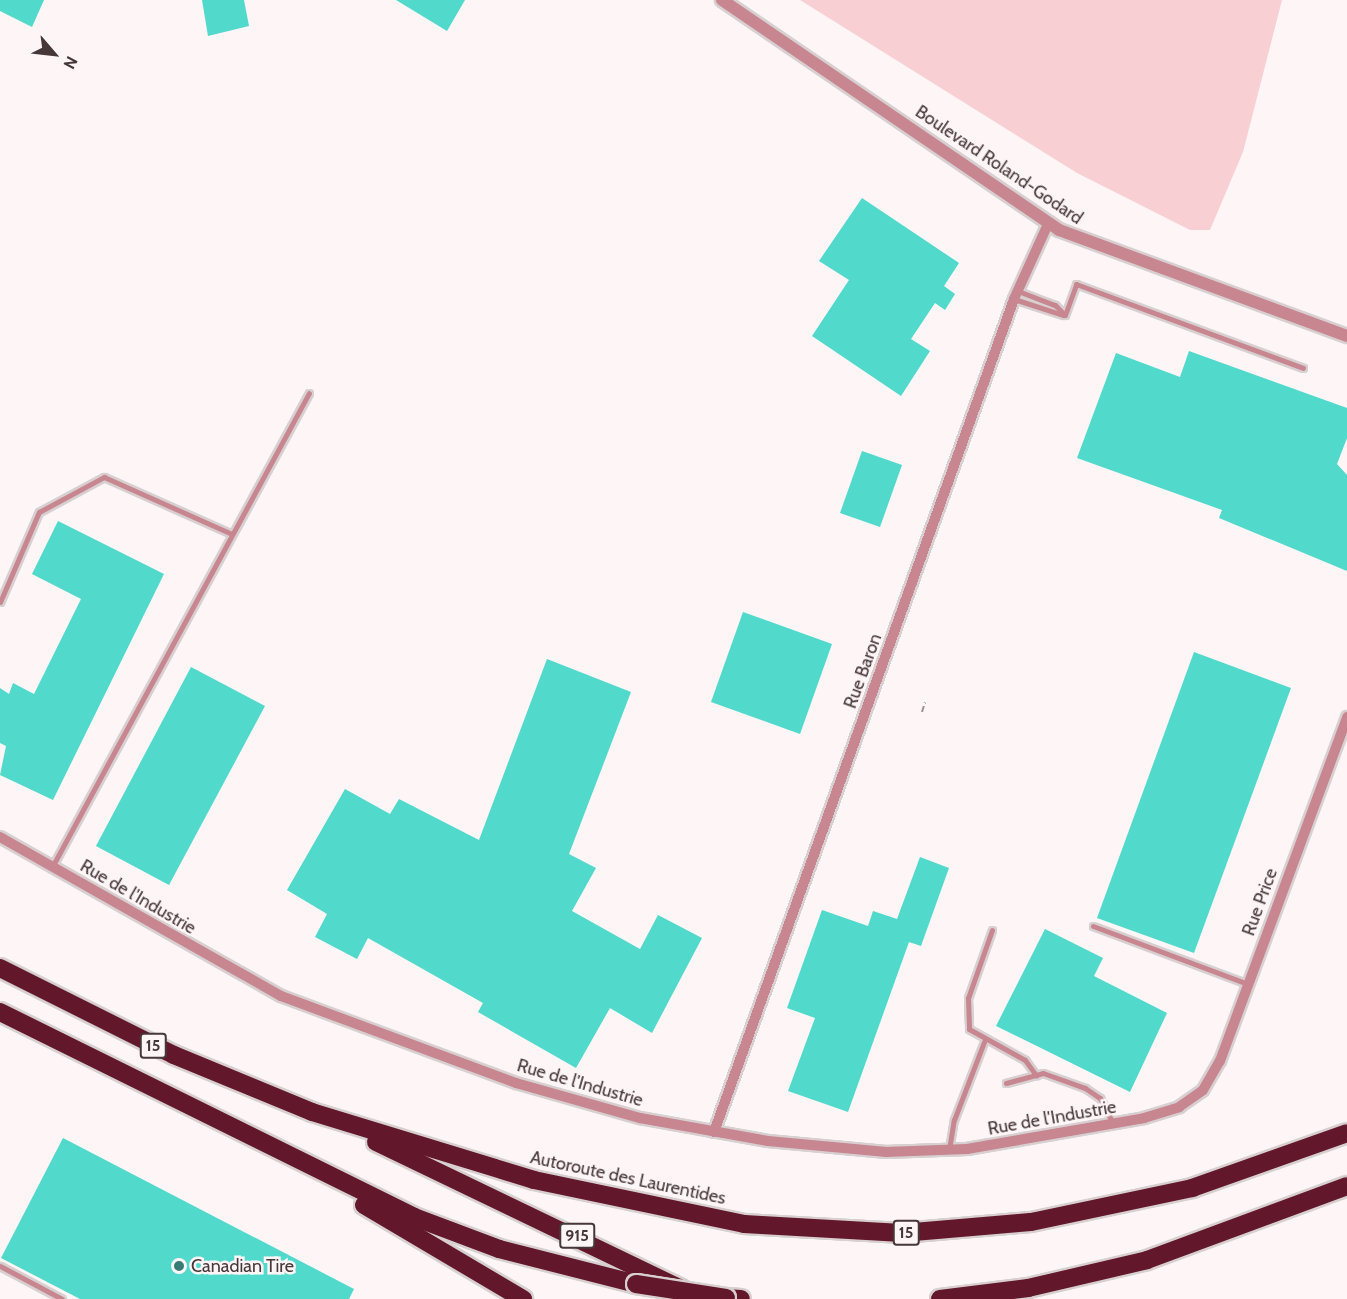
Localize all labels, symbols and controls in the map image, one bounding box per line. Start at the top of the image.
north arrow [24,24,84,84]
text: N [59,53,81,72]
street label: Boulevard Roland-Godard [911,101,1087,229]
street label: Rue Baron [839,631,887,711]
street label: Rue de l'Industrie [76,855,200,939]
street label: Rue Price [1238,865,1282,939]
road number: 15 [140,1033,166,1059]
street label: Rue de l'Industrie [515,1055,645,1111]
street label: Rue de l'Industrie [986,1096,1118,1140]
street label: Autoroute des Laurentides [528,1147,728,1209]
road number: 15 [892,1220,920,1246]
road number: 915 [559,1223,595,1249]
place label: Canadian Tire [191,1255,294,1277]
marker: Canadian Tire [172,1259,186,1273]

